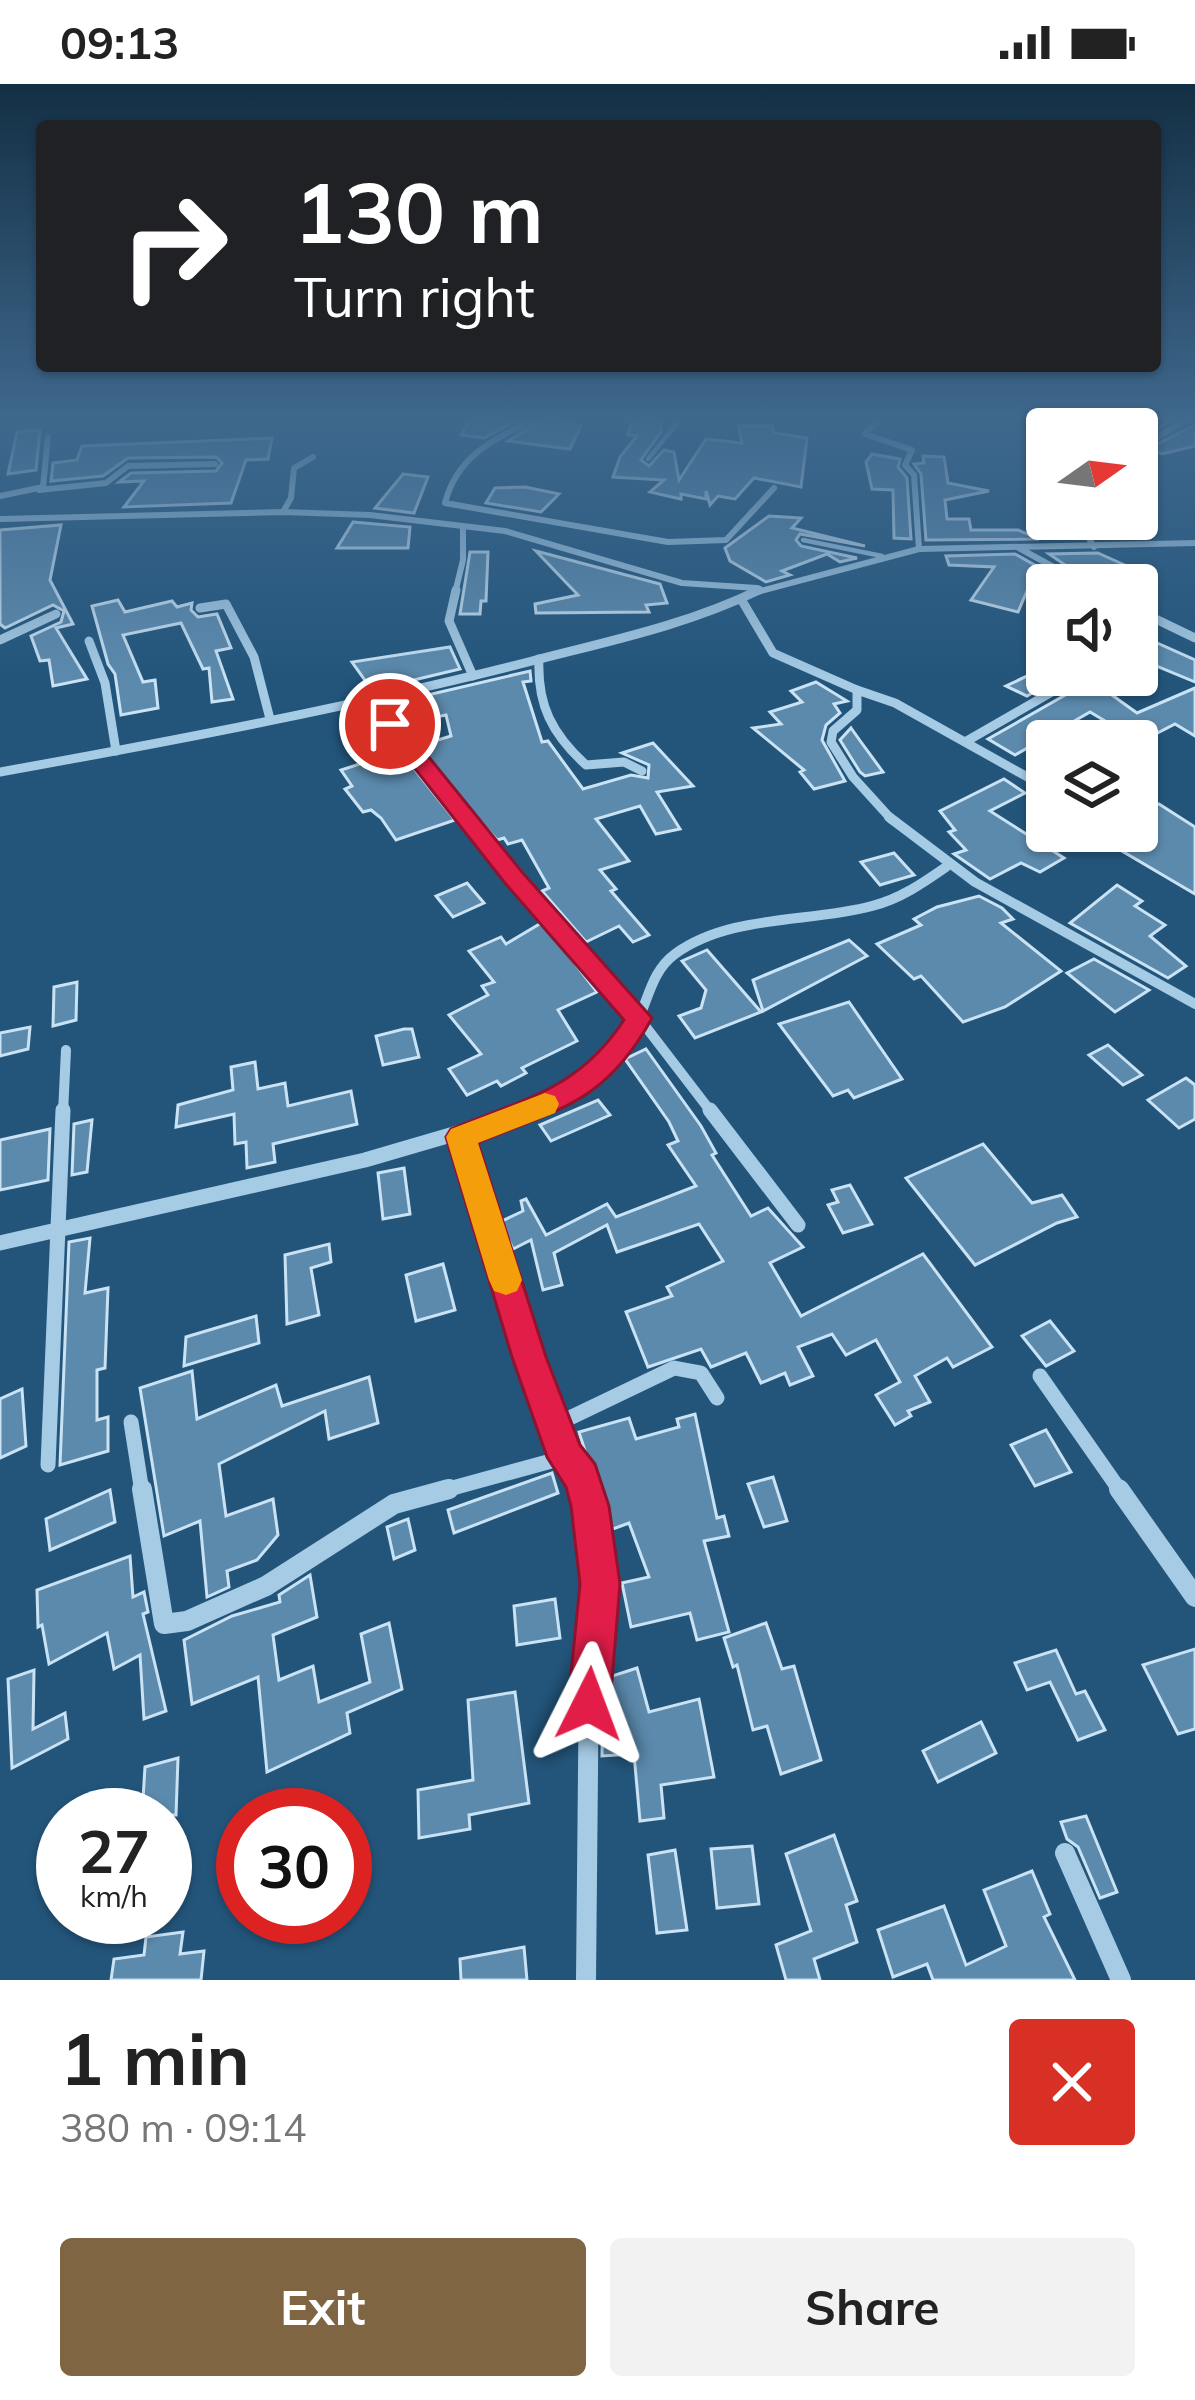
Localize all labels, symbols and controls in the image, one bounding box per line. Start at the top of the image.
text: 09:13 [60,14,179,70]
text: 130 m [294,159,544,264]
icon: right [96,168,252,324]
text: Turn right [294,263,535,331]
north arrow [1026,408,1158,540]
map controls [1026,408,1158,852]
button: sound [1026,564,1158,696]
pin [339,673,441,775]
icon: arrive [357,691,423,757]
button: layers [1026,720,1158,852]
position arrow [526,1641,652,1767]
speed limit sign: 30 [216,1788,372,1944]
text: 27 [78,1813,150,1888]
text: km/h [80,1877,148,1915]
text: 1 min [60,2013,250,2103]
button: close [1009,2019,1135,2145]
text: 380 m · 09:14 [60,2103,306,2152]
button: Exit [60,2238,586,2376]
button: Share [610,2238,1135,2376]

